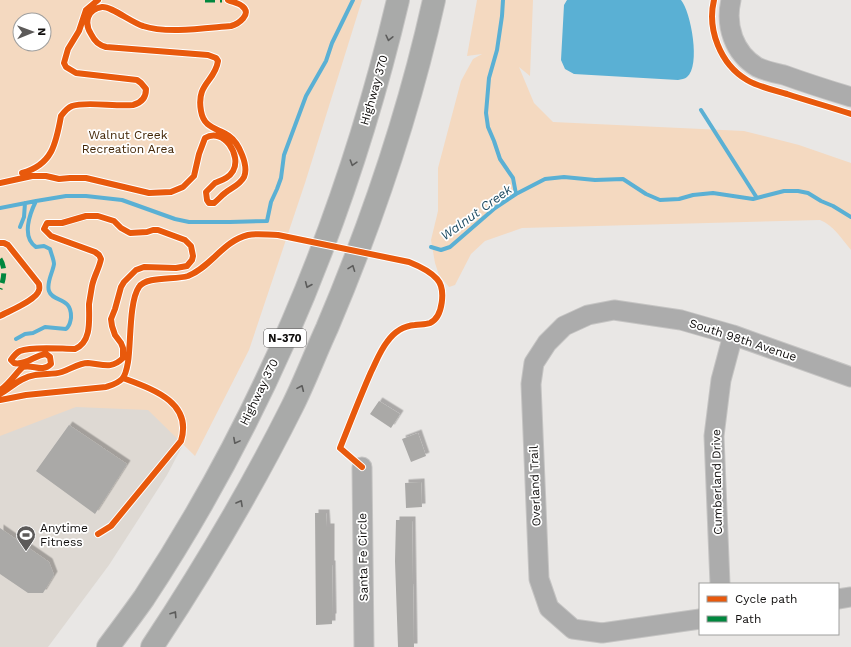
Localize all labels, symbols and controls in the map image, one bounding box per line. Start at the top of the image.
north arrow [12,12,52,52]
text: N [35,28,48,36]
one-way arrow [385,34,394,41]
street label: Highway 370 [357,53,391,127]
park label: Walnut Creek Recreation Area [82,128,174,156]
one-way arrow [349,159,357,166]
water label: Walnut Creek [438,181,516,243]
one-way arrow [347,265,355,272]
one-way arrow [305,281,313,288]
street label: South 98th Avenue [688,316,799,364]
road number: N-370 [264,329,306,347]
street label: Highway 370 [237,356,281,428]
one-way arrow [296,384,304,392]
street label: Cumberland Drive [709,429,725,535]
one-way arrow [233,437,240,444]
street label: Overland Trail [527,445,543,527]
one-way arrow [236,500,243,507]
street label: Santa Fe Circle [355,513,371,601]
place label: Anytime Fitness [40,521,88,549]
sports icon: Anytime Fitness [15,524,37,552]
legend [699,583,839,635]
text: Cycle path [735,592,797,606]
one-way arrow [169,612,176,619]
text: Path [735,612,761,626]

